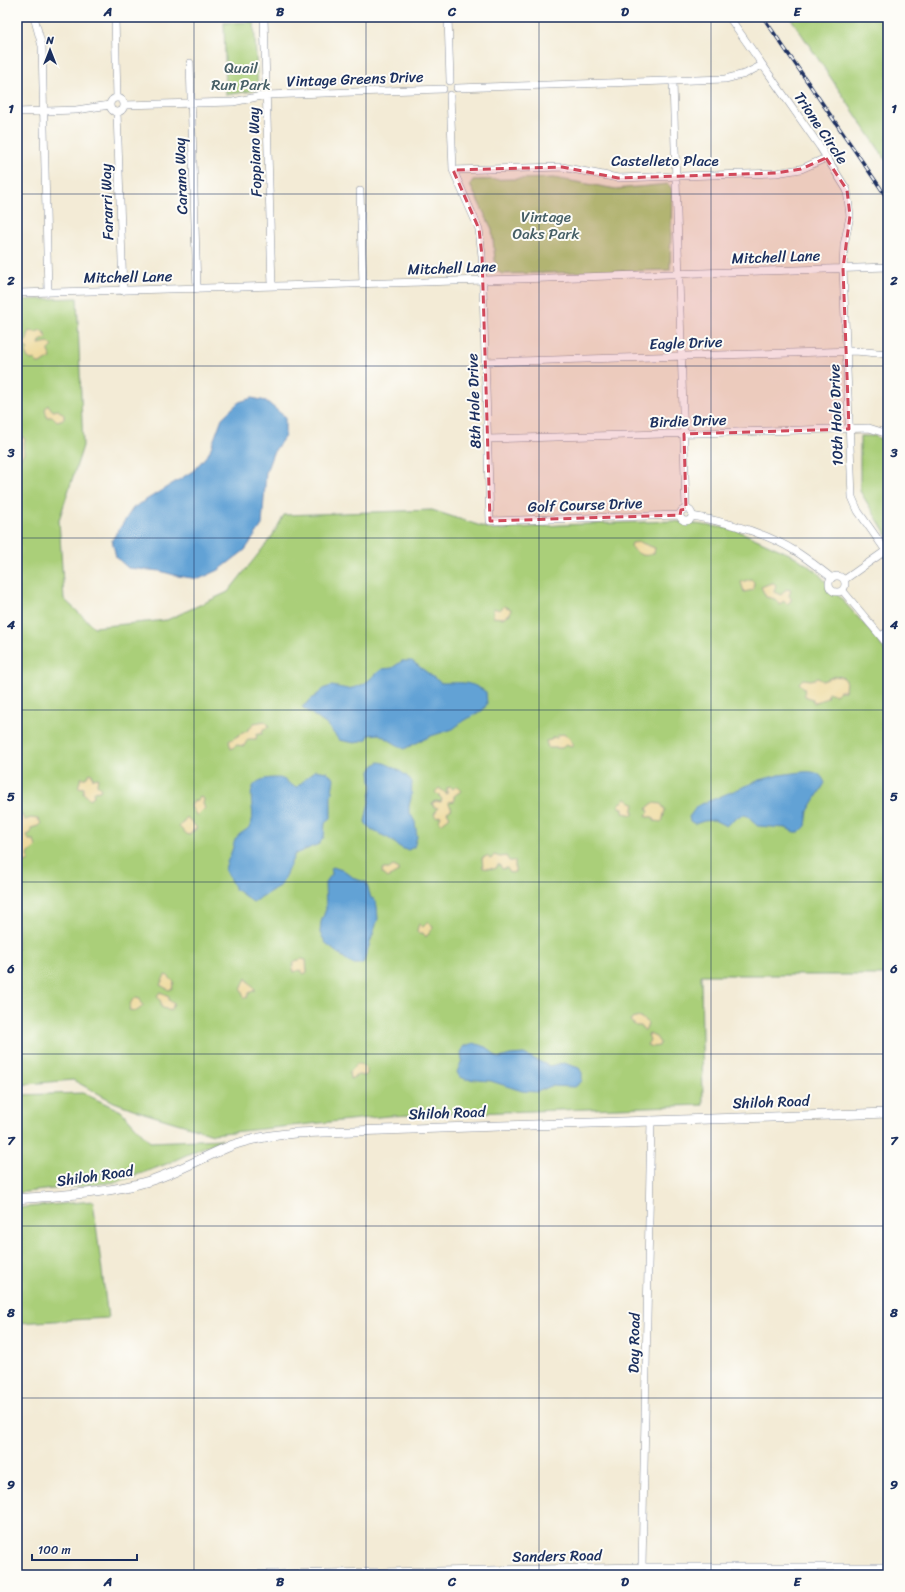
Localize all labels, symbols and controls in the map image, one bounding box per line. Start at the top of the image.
text: A [103,0,112,23]
text: B [276,0,285,23]
text: C [447,0,457,23]
text: D [621,0,629,23]
text: E [793,0,802,23]
north arrow [30,30,70,70]
text: N [45,31,54,50]
park label: Quail Run Park [211,55,271,98]
street label: Vintage Greens Drive [286,64,424,94]
street label: Trione Circle [787,86,855,170]
text: 1 [8,97,14,120]
text: 1 [891,97,897,120]
street label: Foppiano Way [240,106,270,197]
street label: Carano Way [167,137,195,215]
street label: Castelleto Place [611,148,719,174]
street label: Fararri Way [93,163,121,241]
park label: Vintage Oaks Park [513,204,580,247]
street label: Mitchell Lane [731,242,821,272]
street label: Mitchell Lane [407,253,497,283]
street label: Mitchell Lane [83,263,173,291]
text: 2 [6,269,15,292]
text: 2 [889,269,898,292]
street label: Eagle Drive [649,329,723,357]
street label: 8th Hole Drive [459,353,489,449]
street label: 10th Hole Drive [821,363,851,467]
street label: Birdie Drive [649,407,727,435]
text: 3 [6,441,15,464]
text: 3 [889,441,898,464]
street label: Golf Course Drive [527,490,643,520]
text: 4 [6,613,16,636]
text: 4 [889,613,899,636]
text: 5 [7,785,15,808]
text: 5 [890,785,898,808]
text: 6 [6,957,15,980]
text: 6 [889,957,898,980]
street label: Shiloh Road [732,1088,811,1116]
street label: Shiloh Road [408,1099,487,1127]
text: 7 [7,1129,16,1152]
text: 7 [890,1129,899,1152]
street label: Shiloh Road [55,1158,136,1194]
text: 8 [6,1301,15,1324]
text: 8 [889,1301,898,1324]
street label: Day Road [620,1312,648,1373]
text: 9 [7,1473,15,1496]
text: 9 [890,1473,898,1496]
scale bar [32,1536,137,1562]
text: 100 m [38,1539,71,1561]
street label: Sanders Road [512,1542,603,1570]
text: A [103,1570,112,1592]
text: B [276,1570,285,1592]
text: C [447,1570,457,1592]
text: D [621,1570,629,1592]
text: E [793,1570,802,1592]

